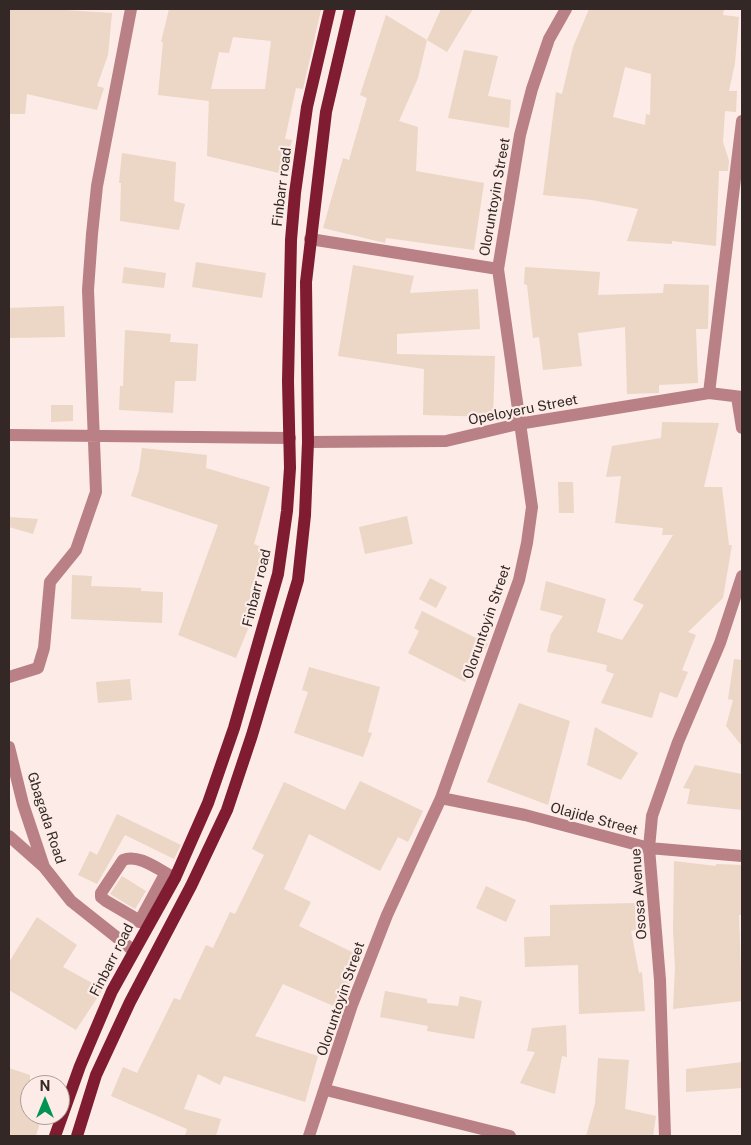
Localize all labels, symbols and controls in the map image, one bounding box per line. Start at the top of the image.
street label: Oloruntoyin Street [476,136,514,258]
street label: Finbarr road [269,146,295,228]
street label: Opeloyeru Street [467,391,579,429]
street label: Finbarr road [239,547,275,629]
street label: Oloruntoyin Street [460,563,514,681]
street label: Gbagada Road [23,770,69,866]
street label: Olajide Street [548,799,640,839]
street label: Ososa Avenue [627,848,651,940]
street label: Finbarr road [86,921,138,999]
street label: Oloruntoyin Street [314,940,368,1058]
north arrow [20,1075,70,1125]
text: N [40,1078,50,1094]

